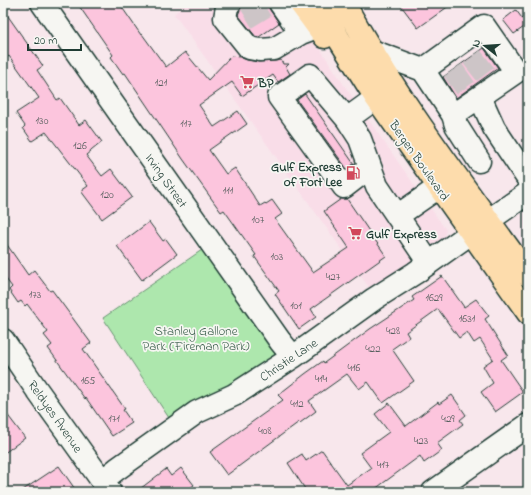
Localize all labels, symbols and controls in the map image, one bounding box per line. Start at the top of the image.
scale bar [28,26,81,52]
north arrow [465,26,505,66]
text: 20 m [34,32,57,50]
text: N [468,37,485,49]
supermarket icon: BP [239,74,255,90]
place label: BP [257,74,274,93]
house number: 121 [155,75,168,91]
house number: 130 [36,113,49,129]
house number: 117 [180,116,192,132]
street label: Bergen Boulevard [383,116,454,206]
house number: 126 [73,138,87,154]
street label: Irving Street [139,150,192,213]
place label: Gulf Express of Fort Lee [271,158,343,192]
fuel station icon: Gulf Express of Fort Lee [345,165,361,181]
house number: 111 [223,183,234,199]
house number: 120 [100,187,114,203]
house number: 107 [252,212,265,228]
supermarket icon: Gulf Express [347,225,363,241]
place label: Gulf Express [366,225,437,244]
house number: 103 [271,249,284,265]
house number: 427 [326,269,341,285]
house number: 173 [29,287,42,303]
house number: 1629 [425,290,443,306]
house number: 101 [290,298,302,314]
house number: 1631 [459,311,476,327]
park label: Stanley Gallone Park (Fireman Park) [143,322,250,356]
house number: 428 [386,323,400,339]
street label: Christie Lane [256,334,322,387]
house number: 422 [365,341,381,357]
house number: 416 [348,360,361,376]
house number: 414 [315,371,328,387]
house number: 165 [81,373,95,389]
street label: Reldyes Avenue [22,377,87,458]
house number: 412 [290,396,304,412]
house number: 171 [108,411,120,427]
house number: 429 [441,411,455,427]
house number: 408 [258,423,272,439]
house number: 423 [414,433,429,449]
house number: 417 [377,457,390,473]

